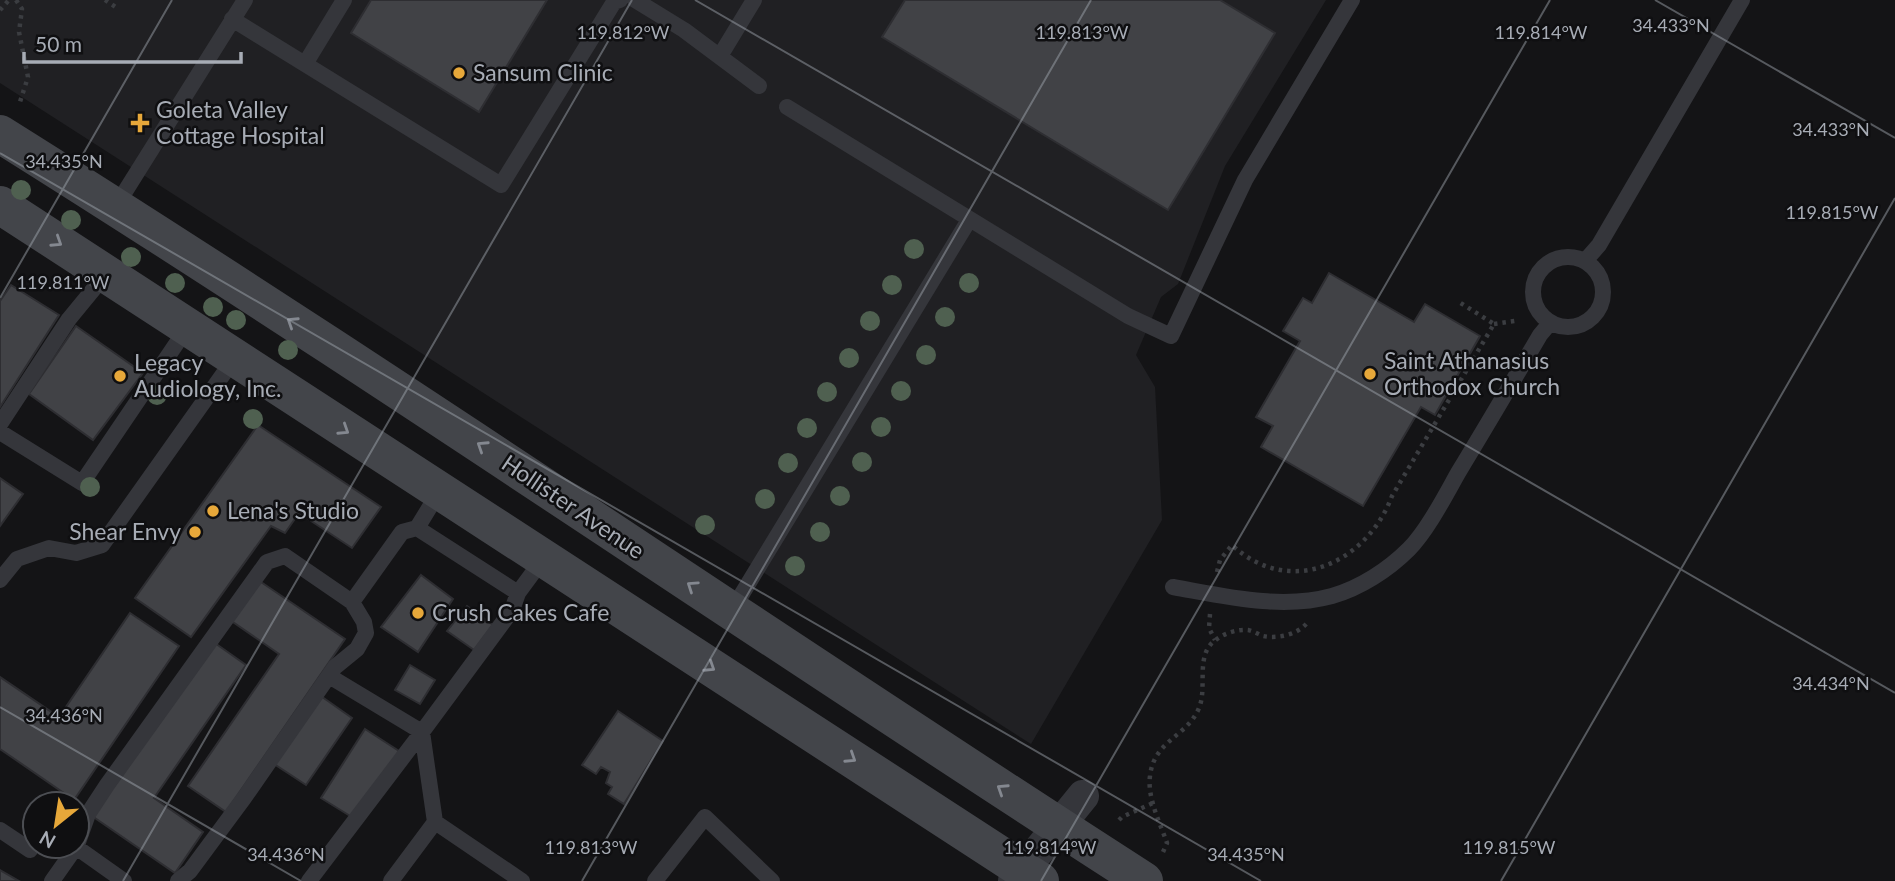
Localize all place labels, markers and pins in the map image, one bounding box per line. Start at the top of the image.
place label: Sansum Clinic [473,58,613,86]
marker: Sansum Clinic [451,65,467,81]
place label: Goleta Valley Cottage Hospital [156,95,325,149]
marker: Goleta Valley Cottage Hospital [130,113,150,133]
place label: Saint Athanasius Orthodox Church [1384,346,1560,400]
place label: Legacy Audiology, Inc. [134,348,282,402]
marker: Saint Athanasius Orthodox Church [1362,366,1378,382]
marker: Legacy Audiology, Inc. [112,368,128,384]
place label: Lena's Studio [227,496,359,524]
marker: Lena's Studio [205,503,221,519]
place label: Shear Envy [69,517,181,545]
marker: Shear Envy [187,524,203,540]
place label: Crush Cakes Cafe [432,598,609,626]
marker: Crush Cakes Cafe [410,605,426,621]

